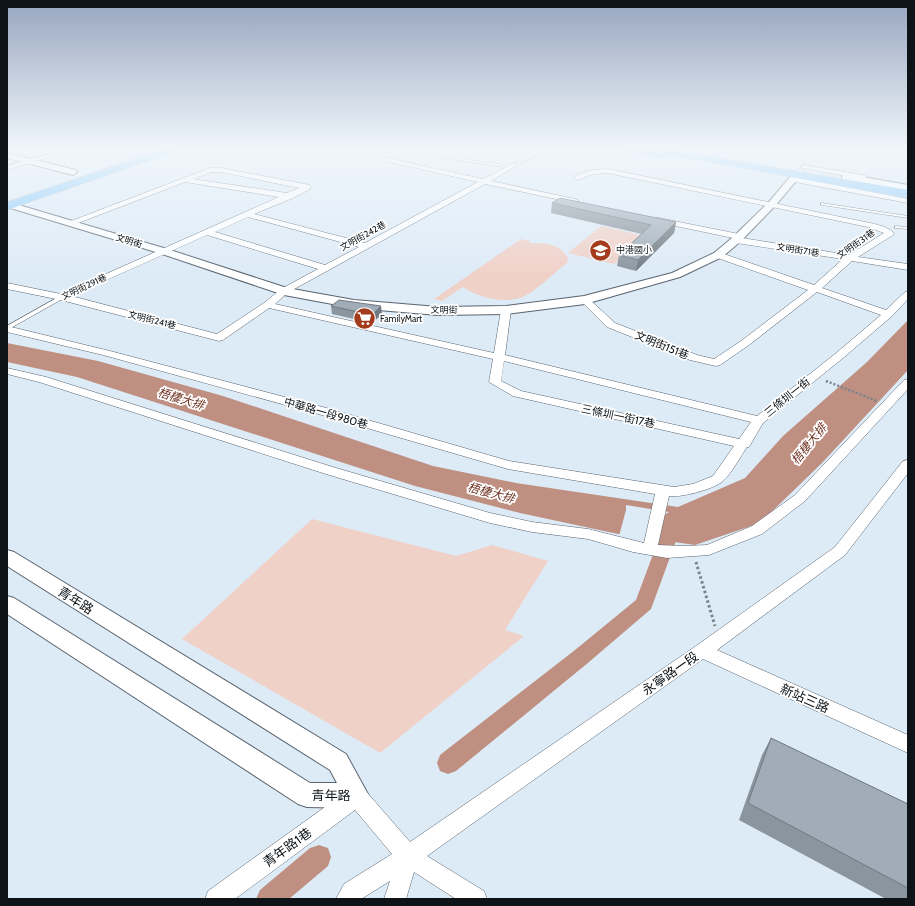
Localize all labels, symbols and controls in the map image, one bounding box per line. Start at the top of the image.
street label: 文明街242巷 [338,218,388,253]
street label: 文明街31巷 [835,227,877,261]
street label: 文明街 [115,231,144,250]
school or university icon: 中港國小 [587,237,613,263]
street label: 文明街71巷 [776,241,820,258]
place label: 中港國小 [616,244,652,255]
street label: 文明街291巷 [59,271,108,302]
street label: 文明街 [430,304,458,315]
supermarket icon: FamilyMart [352,306,378,332]
street label: 文明街241巷 [127,308,177,331]
place label: FamilyMart [380,313,422,324]
street label: 文明街151巷 [633,328,691,362]
street label: 三條圳一街 [761,374,813,420]
water label: 梧棲大排 [156,384,208,413]
street label: 中華路一段980巷 [282,394,370,432]
street label: 三條圳一街17巷 [580,401,656,431]
water label: 梧棲大排 [788,419,831,467]
water label: 梧棲大排 [466,479,518,506]
street label: 青年路 [55,583,97,617]
street label: 永寧路一段 [639,648,701,698]
street label: 新站三路 [778,680,832,716]
street label: 青年路 [311,787,351,803]
street label: 青年路1巷 [260,824,314,870]

